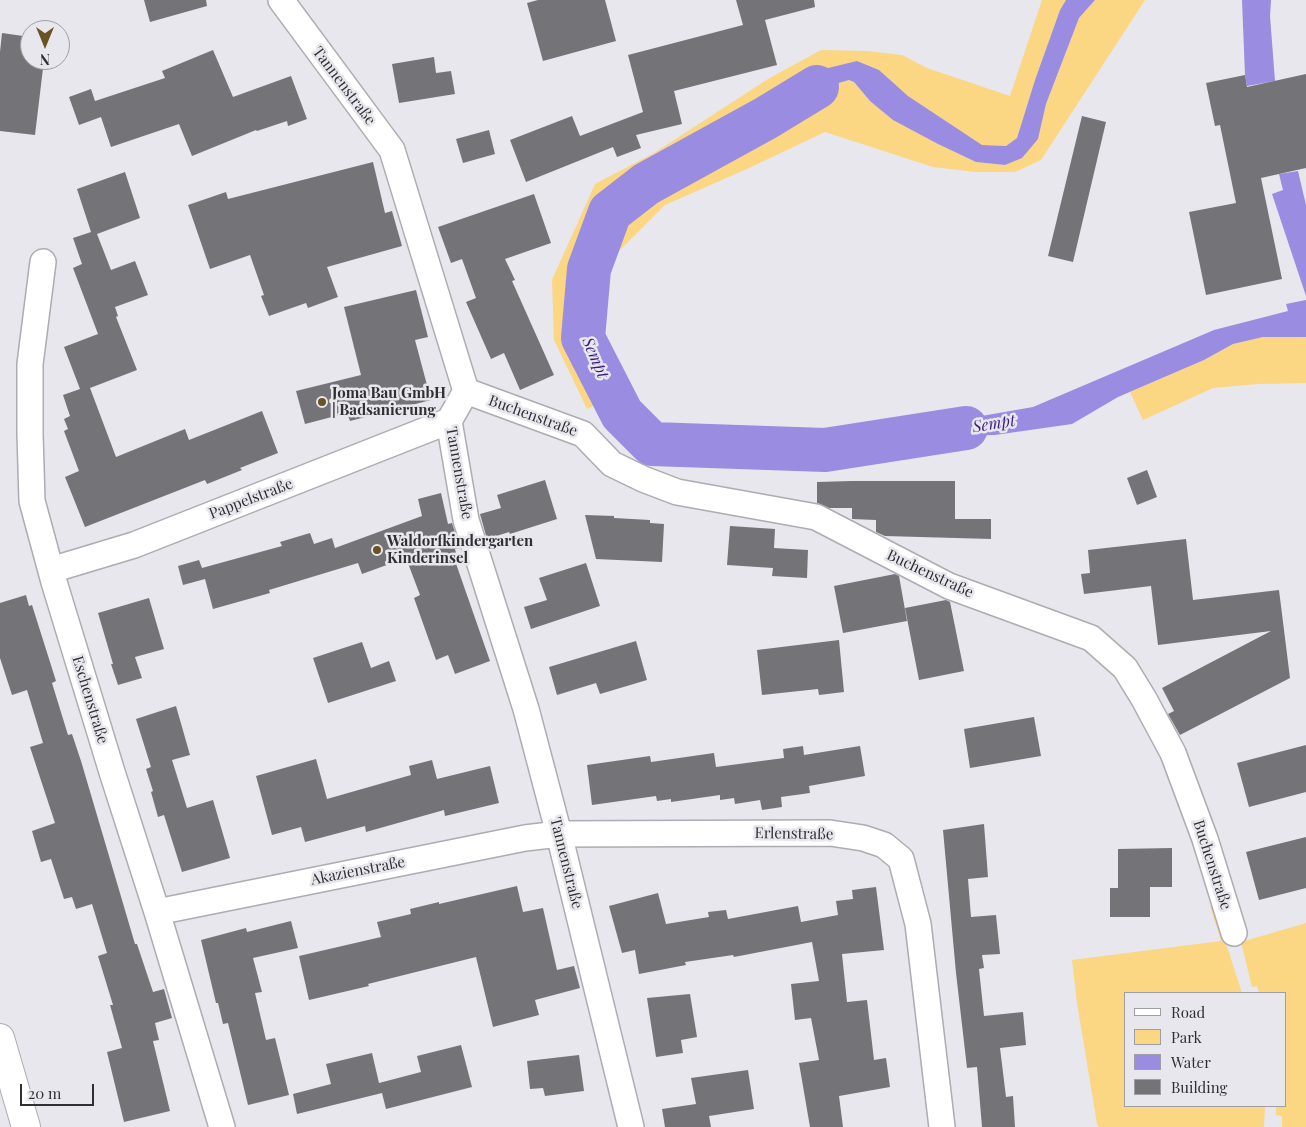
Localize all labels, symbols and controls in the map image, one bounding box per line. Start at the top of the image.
north arrow [20,20,70,70]
street label: Tannenstraße [309,43,379,129]
text: N [40,50,50,69]
water label: Sempt [578,335,612,381]
place label: Joma Bau GmbH | Badsanierung [332,384,446,419]
street label: Buchenstraße [486,392,580,440]
marker: Joma Bau GmbH | Badsanierung [316,396,328,408]
water label: Sempt [971,411,1017,437]
street label: Tannenstraße [442,425,476,521]
street label: Pappelstraße [207,475,295,523]
place label: Waldorfkindergarten Kinderinsel [387,532,533,567]
marker: Waldorfkindergarten Kinderinsel [371,544,383,556]
street label: Buchenstraße [884,546,976,602]
street label: Eschenstraße [68,654,112,746]
street label: Tannenstraße [546,815,586,911]
street label: Buchenstraße [1189,818,1235,912]
street label: Erlenstraße [754,824,834,844]
street label: Akazienstraße [309,853,407,889]
legend [1124,992,1286,1107]
text: Road [1171,1002,1205,1022]
text: Park [1171,1027,1202,1047]
text: Water [1171,1052,1211,1072]
scale bar [22,1074,96,1106]
text: Building [1171,1077,1227,1097]
text: 20 m [28,1083,61,1103]

